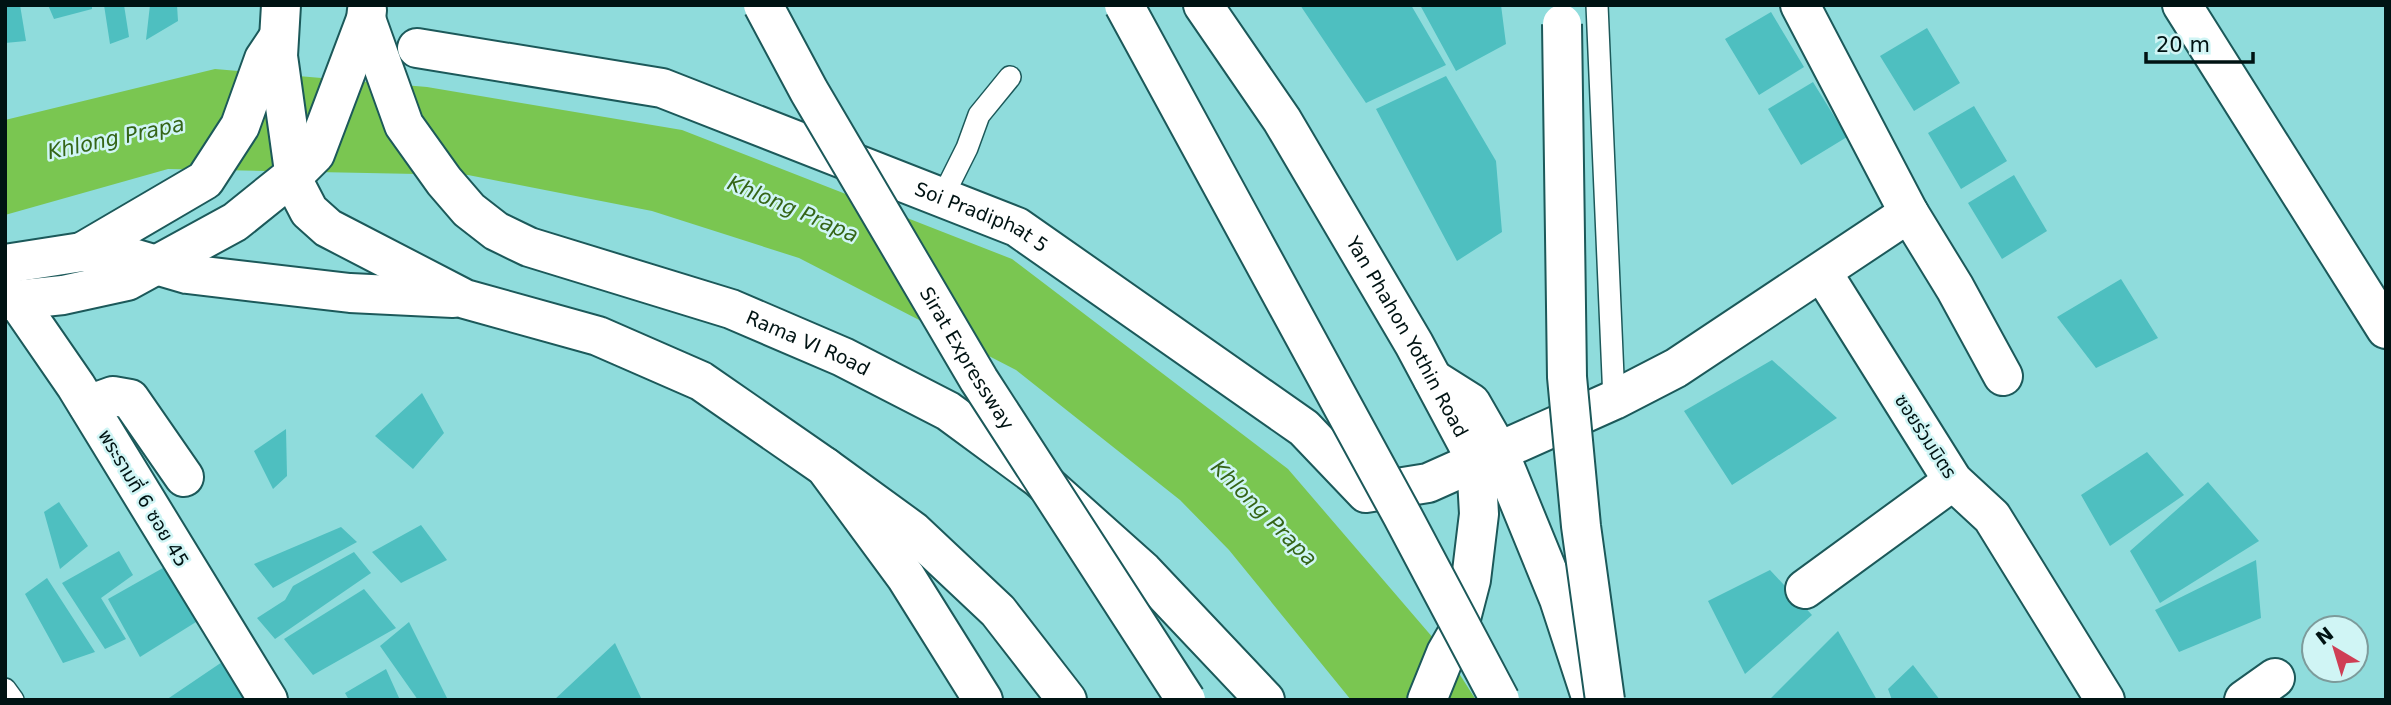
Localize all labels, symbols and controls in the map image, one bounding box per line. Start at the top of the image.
scale bar [2146,21,2253,65]
text: 20 m [2156,33,2210,57]
water label: Khlong Prapa [45,112,187,164]
water label: Khlong Prapa [724,171,862,247]
street label: Soi Pradiphat 5 [912,177,1053,256]
street label: Yan Phahon Yothin Road [1342,232,1473,441]
street label: Sirat Expressway [916,283,1019,434]
street label: Rama VI Road [743,306,874,380]
street label: ซอยร่วมมิตร [1891,390,1961,482]
street label: พระรามที่ 6 ซอย 45 [94,424,195,571]
water label: Khlong Prapa [1206,455,1322,571]
north arrow [2300,614,2370,684]
text: N [2311,622,2338,649]

